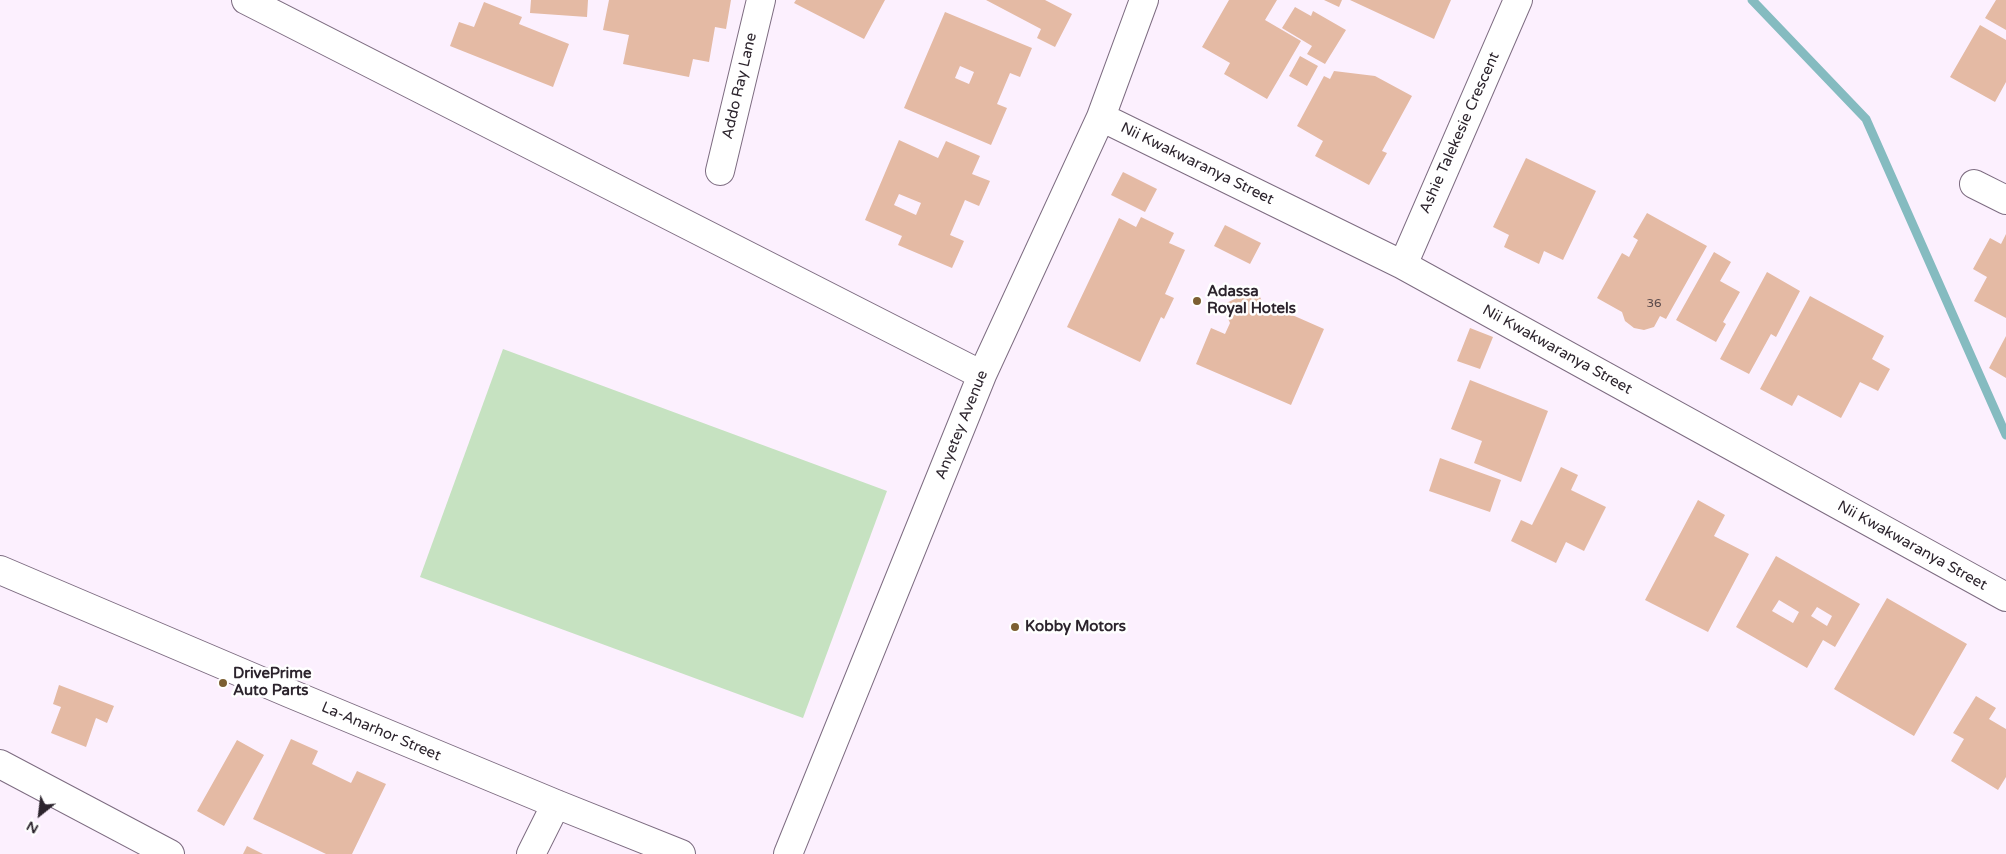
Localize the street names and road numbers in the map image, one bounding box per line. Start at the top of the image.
street label: Addo Ray Lane [719,31,761,141]
street label: Ashie Talekesie Crescent [1416,50,1504,216]
street label: Nii Kwakwaranya Street [1117,119,1277,209]
street label: Nii Kwakwaranya Street [1479,301,1635,399]
street label: Anyetey Avenue [932,368,992,482]
street label: Nii Kwakwaranya Street [1834,497,1990,595]
street label: La-Anarhor Street [318,699,444,765]

